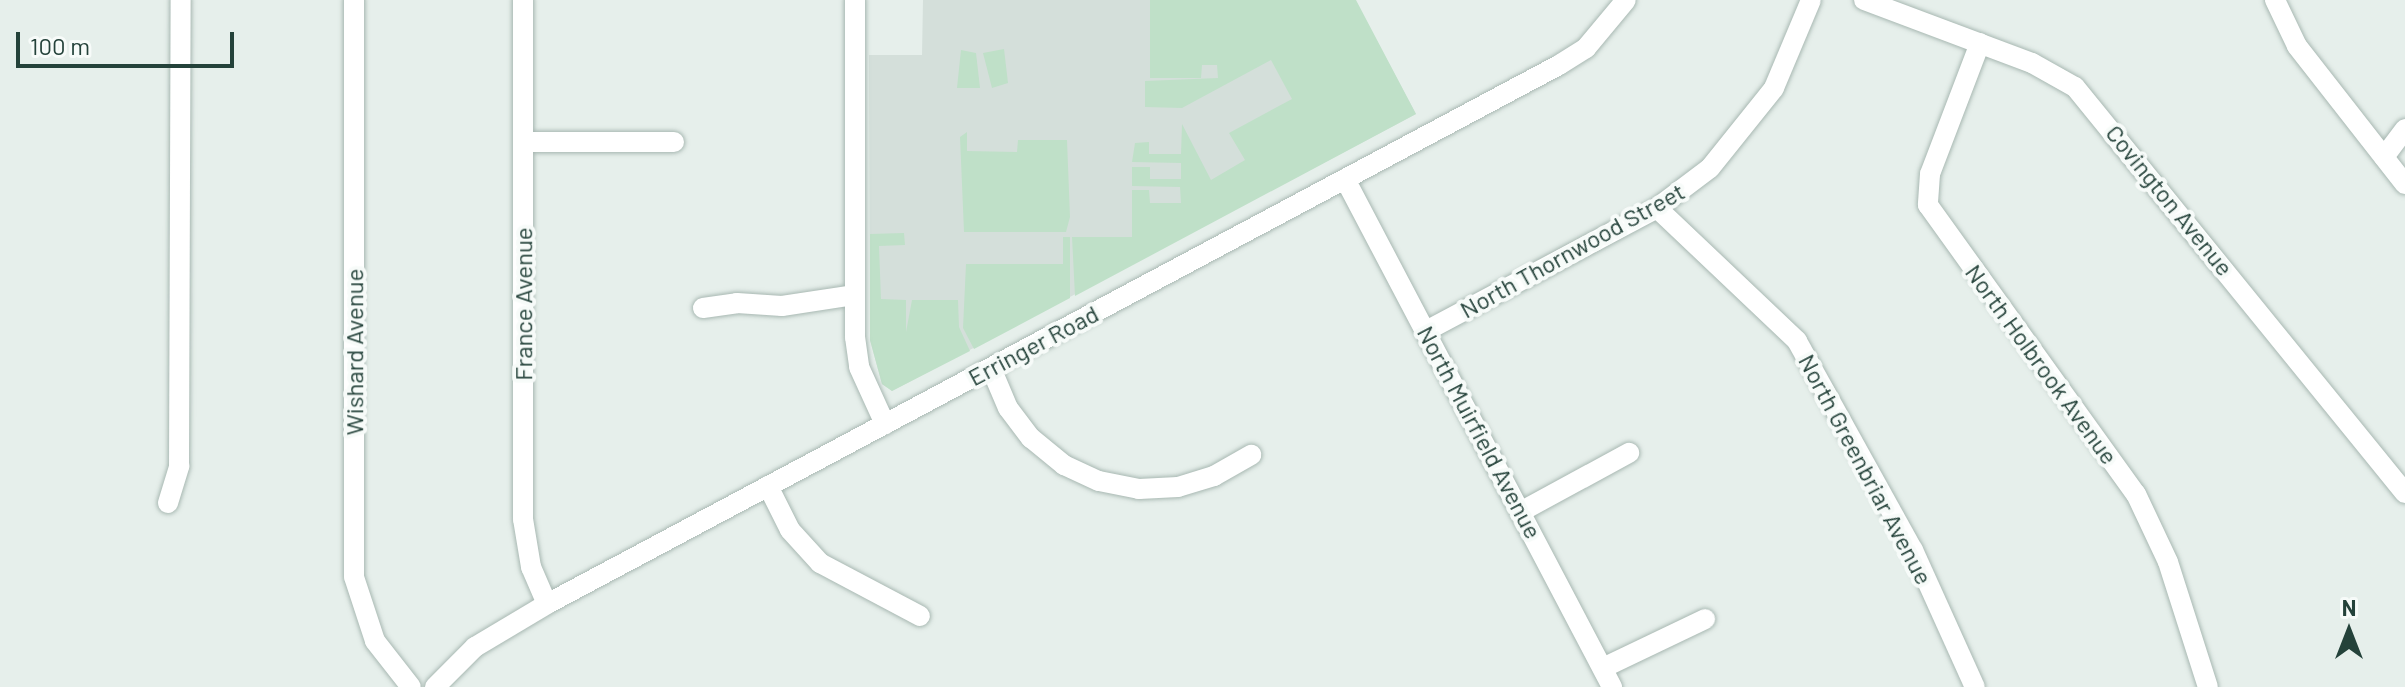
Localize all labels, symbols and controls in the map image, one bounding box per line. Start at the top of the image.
scale bar [20,16,238,66]
text: 100 m [30,31,90,60]
street label: Covington Avenue [2100,119,2240,281]
street label: North Thornwood Street [1455,176,1689,324]
street label: France Avenue [509,227,537,381]
street label: North Holbrook Avenue [1960,258,2124,470]
street label: Wishard Avenue [340,269,368,435]
street label: Erringer Road [963,299,1103,391]
street label: North Muirfield Avenue [1412,321,1548,543]
street label: North Greenbriar Avenue [1793,349,1939,589]
north arrow [2309,591,2389,671]
text: N [2342,594,2356,620]

